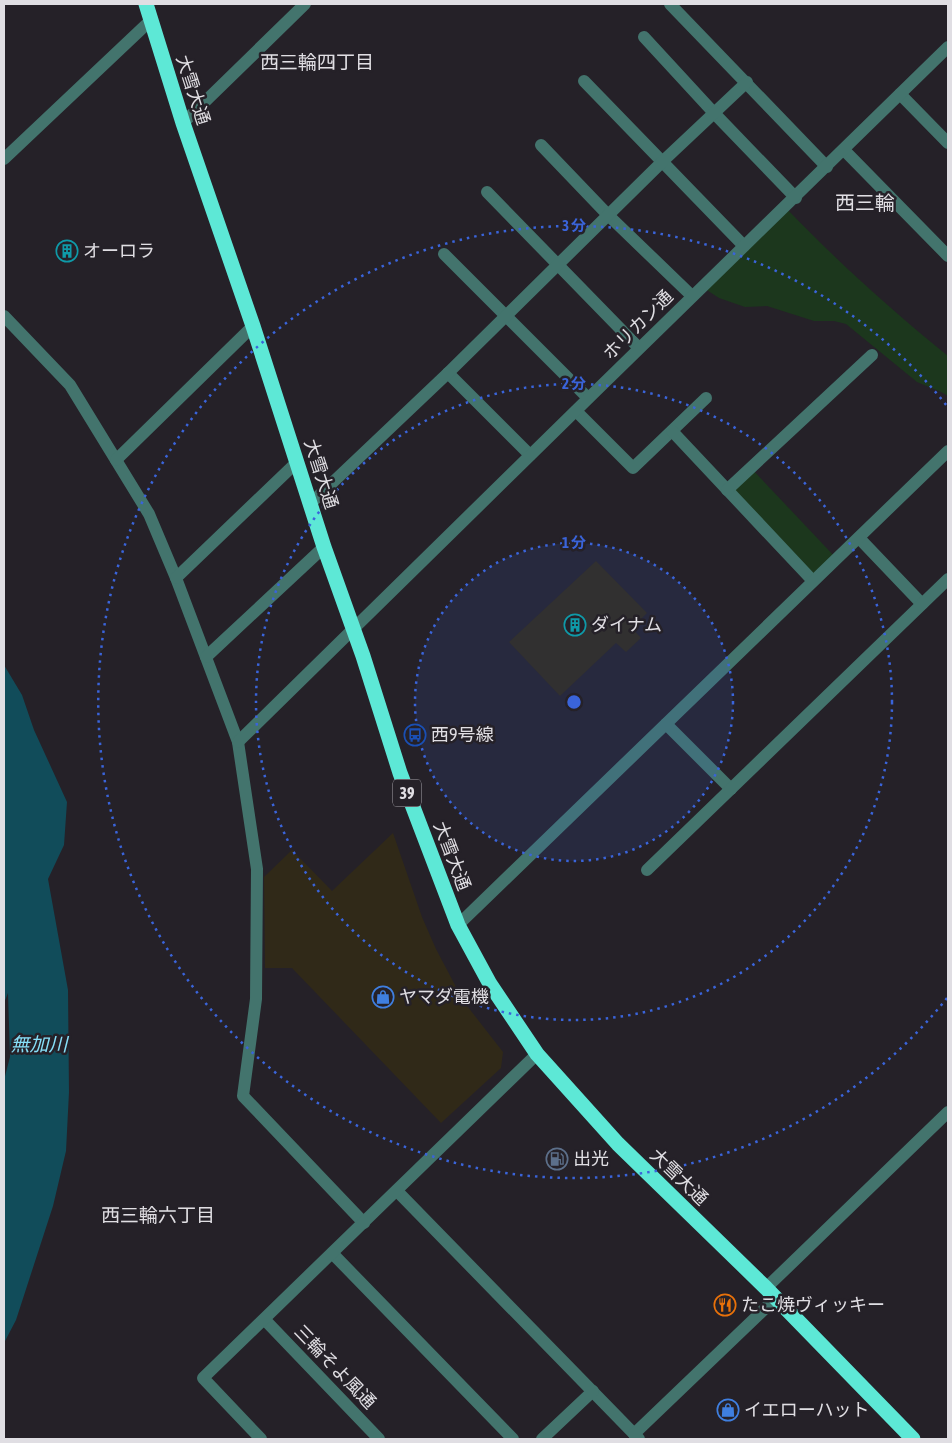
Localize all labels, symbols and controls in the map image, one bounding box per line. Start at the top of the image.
district label: 西三輪四丁目 [260,51,374,73]
street label: 大雪大通 [172,52,215,127]
district label: 西三輪 [835,191,895,214]
text: 3 分 [562,217,586,234]
building icon: オーロラ [55,239,79,263]
place label: オーロラ [83,240,155,261]
street label: ホリカン通 [598,285,677,364]
text: 2 分 [562,375,586,392]
street label: 大雪大通 [300,436,343,511]
text: 1 分 [562,534,586,551]
building icon: ダイナム [563,613,587,637]
place label: ダイナム [591,614,662,635]
centre of rings [565,693,583,711]
bus stop icon: 西9号線 [403,723,427,747]
place label: 西9号線 [431,724,493,745]
road number: 39 [393,780,421,806]
street label: 大雪大通 [430,818,475,893]
shop icon: ヤマダ電機 [371,985,395,1009]
place label: ヤマダ電機 [399,986,489,1007]
water label: 無加川 [10,1033,69,1055]
street label: 大雪大通 [646,1144,713,1209]
fuel station icon: 出光 [545,1147,569,1171]
place label: 出光 [573,1148,609,1169]
district label: 西三輪六丁目 [101,1204,215,1226]
restaurant icon: たこ焼ヴィッキー [713,1293,737,1317]
place label: たこ焼ヴィッキー [741,1294,885,1315]
street label: 三輪そよ風通 [290,1321,380,1413]
shop icon: イエローハット [716,1398,740,1422]
place label: イエローハット [744,1399,869,1420]

